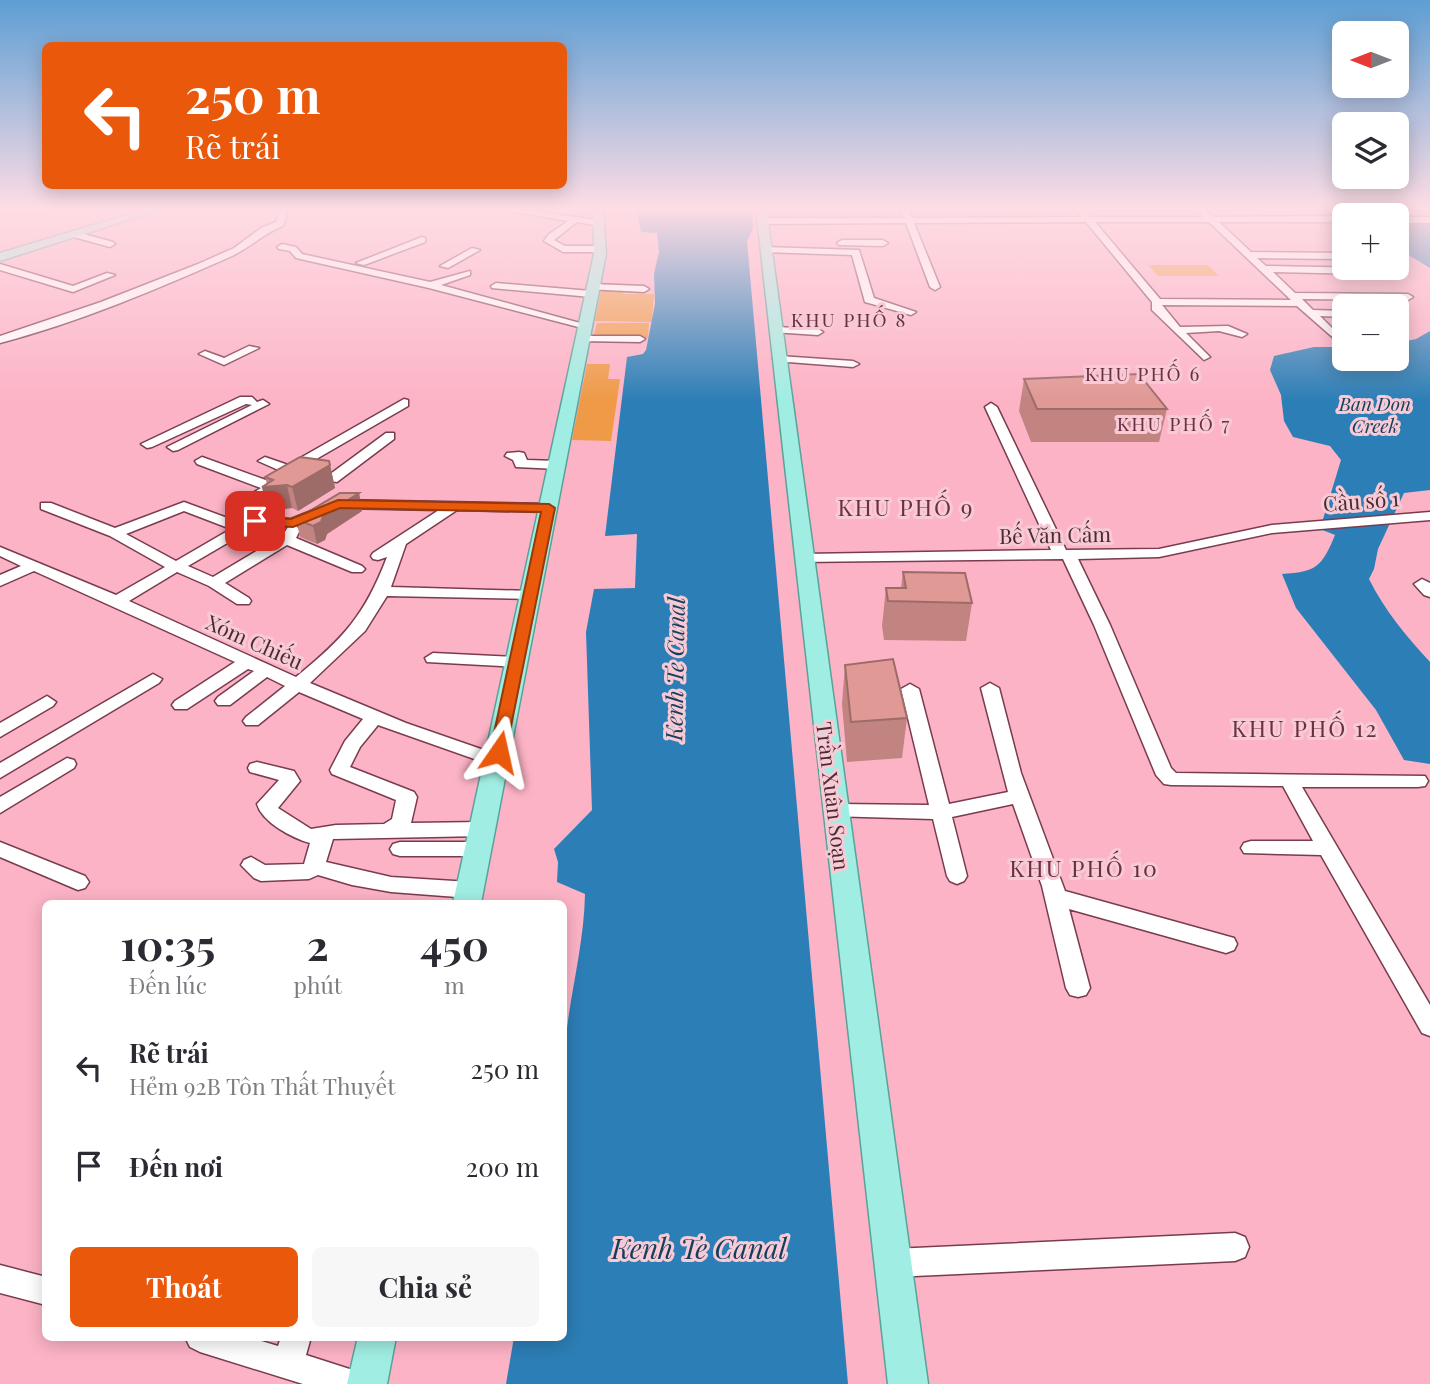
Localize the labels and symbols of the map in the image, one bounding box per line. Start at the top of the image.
north arrow [1332,21,1409,98]
district label: KHU PHỐ 8 [791,304,907,332]
district label: KHU PHỐ 6 [1085,358,1201,386]
water label: Ban Don Creek [1338,390,1411,438]
district label: KHU PHỐ 7 [1117,408,1231,436]
street label: Cầu số 1 [1322,483,1400,517]
district label: KHU PHỐ 9 [837,489,975,522]
pin [225,491,285,551]
street label: Bế Văn Cấm [999,519,1112,549]
water label: Kenh Te Canal [657,595,691,742]
street label: Xóm Chiếu [202,607,308,675]
district label: KHU PHỐ 12 [1232,710,1378,743]
position arrow [462,715,536,789]
street label: Trần Xuân Soạn [811,720,857,872]
district label: KHU PHỐ 10 [1009,850,1159,883]
water label: Kenh Te Canal [611,1229,788,1266]

